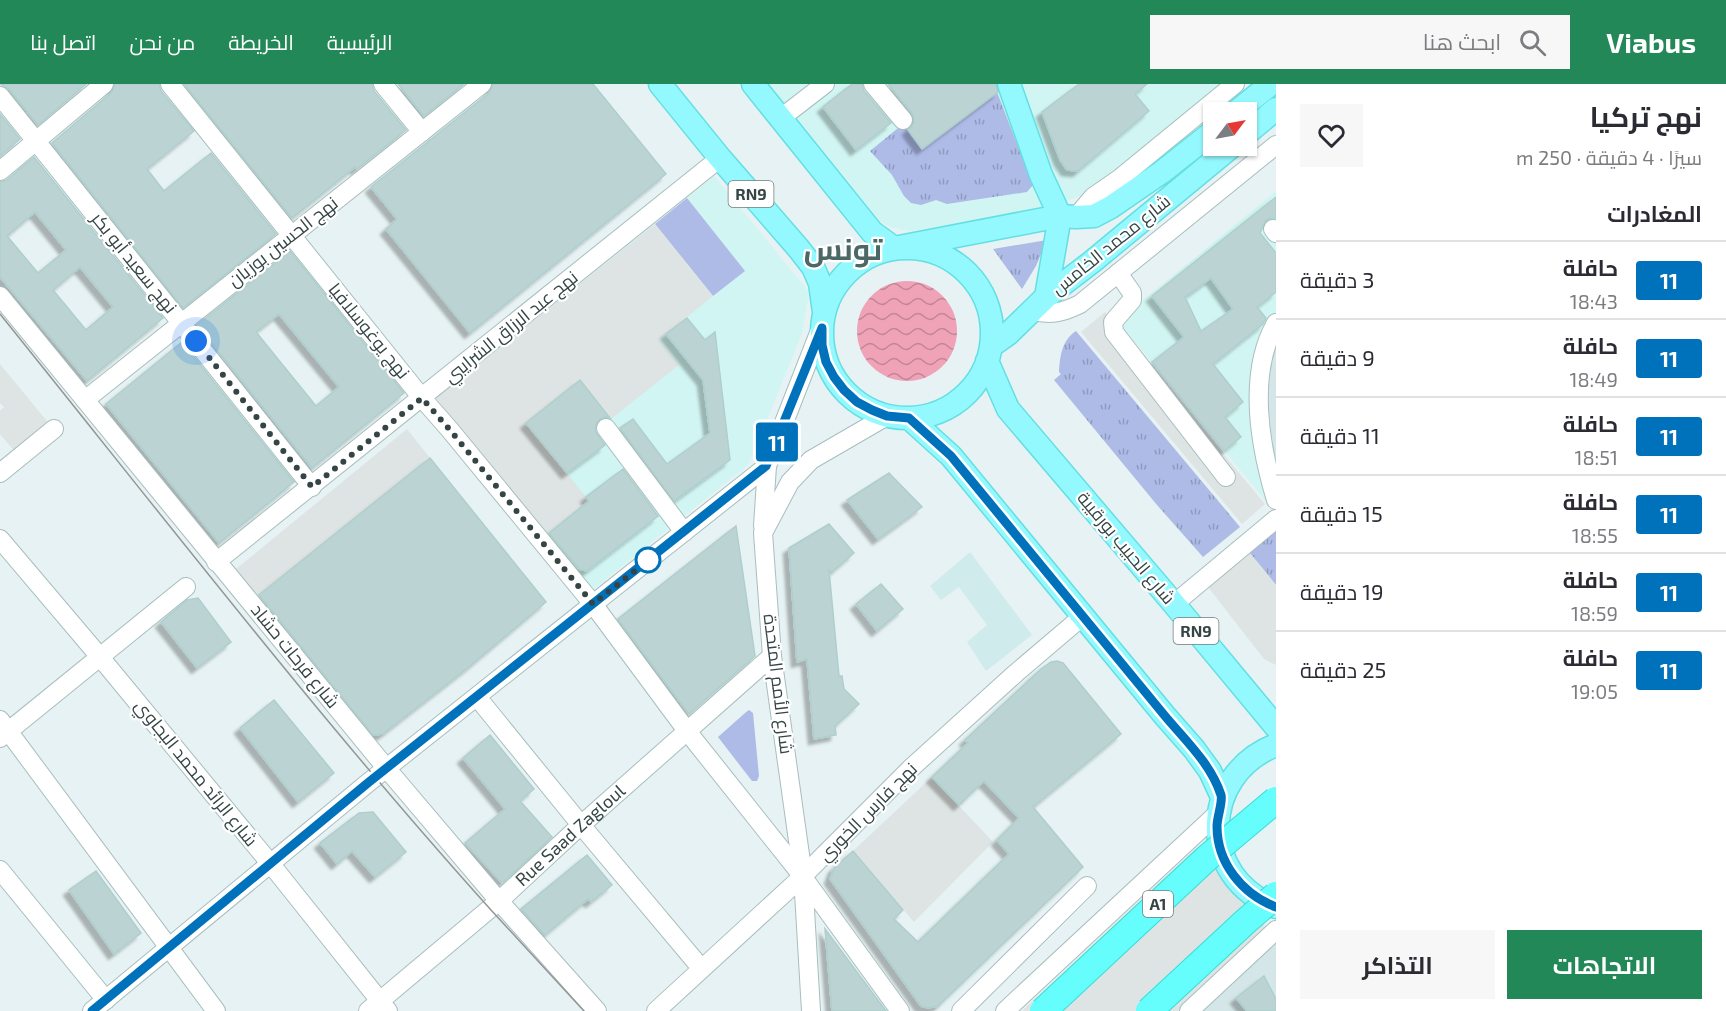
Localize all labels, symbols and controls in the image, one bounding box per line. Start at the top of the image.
search box [1150,15,1570,69]
text: Viabus [1606,25,1696,59]
icon: search [1516,26,1549,59]
text: ابحث هنا [1423,28,1501,54]
text: اتصل بنا [30,29,97,54]
text: من نحن [130,29,195,54]
text: الخريطة [228,29,294,54]
text: الرئيسية [327,29,393,54]
text: نهج تركيا [1590,99,1702,133]
north arrow [1203,102,1257,156]
map controls [1203,102,1257,156]
button: heart [1300,104,1363,167]
text: سيرًا · 4 دقيقة · 250 m [1516,145,1702,169]
road number: RN9 [728,181,774,207]
street label: شارع محمد الخامس [1046,189,1176,301]
street label: نهج الحسين بوزيان [223,191,343,293]
text: المغادرات [1607,200,1702,226]
street label: نهج سعيد أبو بكر [85,207,182,318]
district label: تونس [804,230,883,268]
text: حافلة [1563,254,1618,280]
street label: نهج عبد الرزاق الشرايبي [439,265,584,390]
text: 3 دقيقة [1300,266,1374,292]
text: 11 [1660,268,1678,293]
street label: نهج يوغوسلافيا [323,278,415,384]
text: 18:43 [1570,289,1618,313]
your location [181,326,211,356]
text: حافلة [1563,332,1618,358]
text: 9 دقيقة [1300,344,1375,370]
text: 11 [1660,346,1678,371]
text: 18:49 [1569,367,1618,391]
text: حافلة [1563,410,1618,436]
line badge: 11 [750,422,804,462]
text: 11 دقيقة [1300,422,1380,448]
text: 11 [1660,424,1678,449]
text: 11 [768,430,786,455]
text: 18:51 [1575,445,1618,469]
street label: شارع الحبيب بورقيبة [1072,486,1180,610]
text: حافلة [1563,488,1618,514]
text: 15 دقيقة [1300,500,1383,526]
text: 11 [1660,502,1678,527]
text: 18:55 [1572,523,1618,547]
unlabelled marker [635,547,661,573]
text: حافلة [1563,566,1618,592]
text: 19 دقيقة [1300,578,1383,604]
text: 11 [1660,580,1678,605]
street label: شارع فرحات حشاد [245,599,345,713]
text: 18:59 [1571,601,1618,625]
street label: شارع الأمم المتحدة [757,613,799,755]
road number: RN9 [1174,618,1218,644]
text: حافلة [1563,644,1618,670]
text: 25 دقيقة [1300,656,1386,682]
text: 11 [1660,658,1678,683]
text: 19:05 [1571,679,1618,703]
street label: شارع الرائد محمد البجاوي [128,694,263,853]
street label: نهج فارس الخوري [813,757,924,868]
street label: Rue Saad Zagloul [510,779,630,890]
road number: A1 [1143,891,1173,917]
button: التذاكر [1300,930,1495,999]
button: الاتجاهات [1507,930,1702,999]

